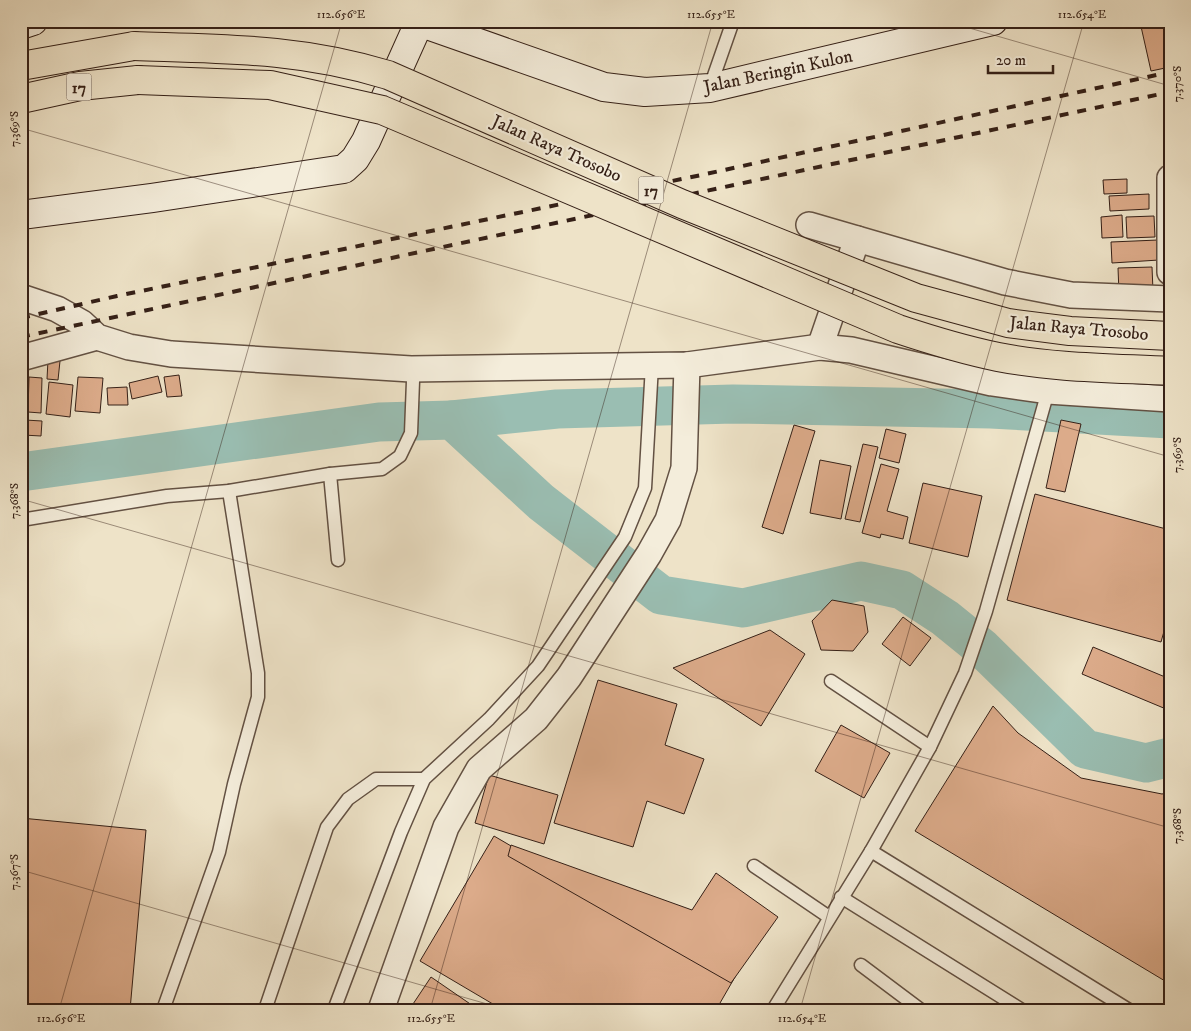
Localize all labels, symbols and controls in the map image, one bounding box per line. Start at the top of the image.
text: 112.656°E [317,7,366,22]
text: 112.655°E [687,7,736,22]
text: 112.654°E [1058,7,1107,22]
scale bar [988,42,1054,74]
street label: Jalan Beringin Kulon [700,45,855,99]
text: 20 m [996,51,1026,70]
text: 7.370°S [1170,66,1185,102]
road number: 17 [66,74,92,100]
street label: Jalan Raya Trosobo [487,110,625,187]
text: 7.369°S [7,111,22,147]
road number: 17 [638,176,664,204]
street label: Jalan Raya Trosobo [1006,312,1150,346]
text: 7.369°S [1170,437,1185,473]
text: 7.368°S [7,483,22,519]
text: 7.368°S [1170,808,1185,844]
text: 7.367°S [7,854,22,890]
text: 112.656°E [37,1011,86,1026]
text: 112.655°E [407,1011,456,1026]
text: 112.654°E [778,1011,827,1026]

